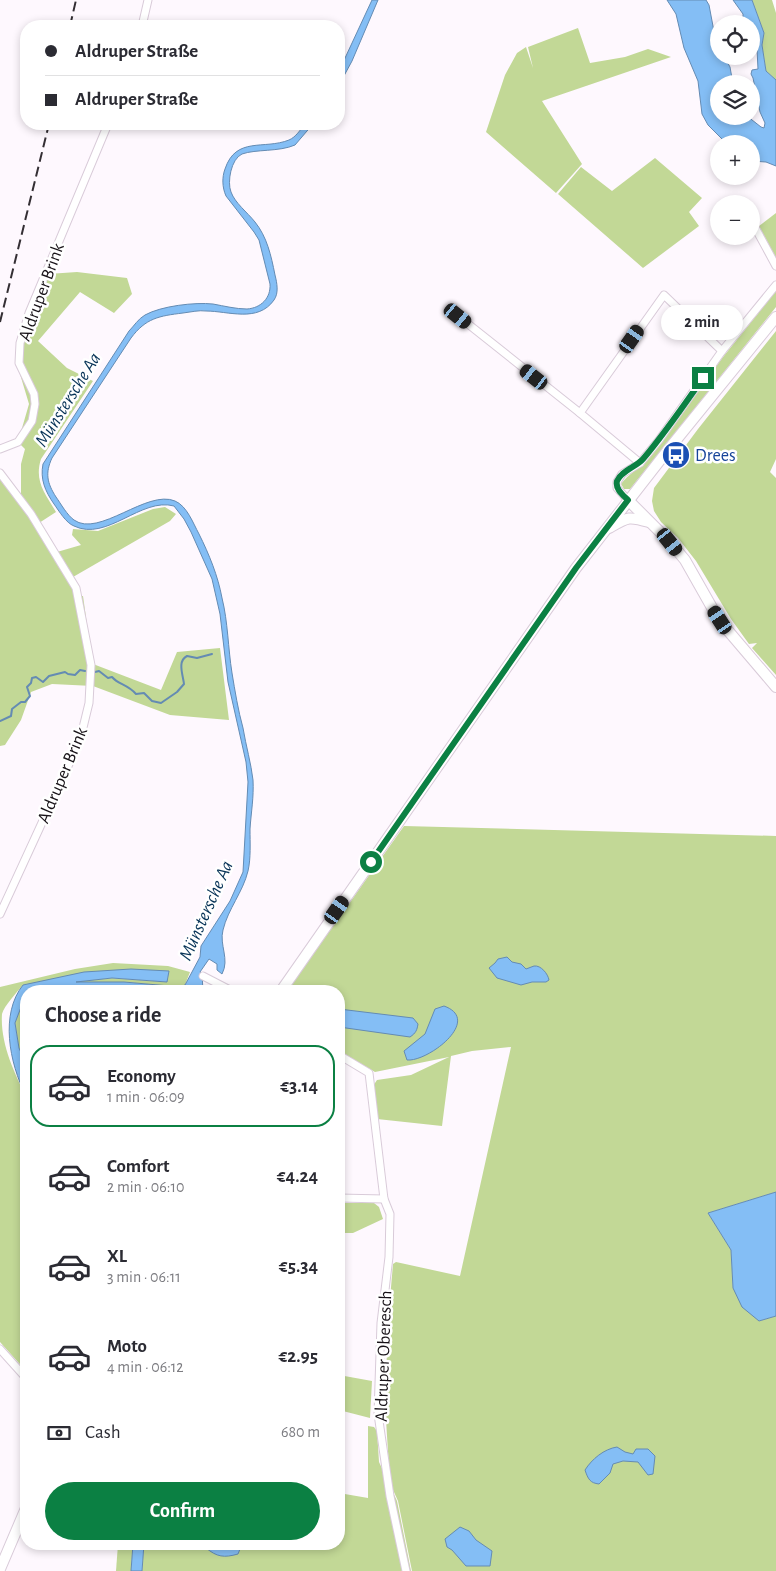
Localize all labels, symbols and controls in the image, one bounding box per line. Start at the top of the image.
map controls [710,15,760,245]
button: locate [710,15,760,65]
text: Aldruper Straße [75,42,198,61]
button: layers [710,75,760,125]
text: Aldruper Straße [75,90,198,109]
button: + [710,135,760,185]
button: − [710,195,760,245]
street label: Aldruper Brink [16,240,68,344]
car [441,301,474,331]
callout: 2 min [662,306,744,340]
text: 2 min [684,314,720,330]
car [617,322,646,356]
water label: Münstersche Aa [32,349,105,450]
car [517,362,550,392]
route end [692,367,714,389]
bus stop icon: Drees [661,440,691,470]
place label: Drees [695,447,736,465]
car [654,526,685,558]
car [705,603,734,637]
street label: Aldruper Brink [35,724,92,826]
route start [360,851,382,873]
water label: Münstersche Aa [176,858,237,963]
car [322,893,351,927]
text: Choose a ride [45,1004,161,1026]
icon: car [47,1064,92,1109]
text: Economy [107,1067,176,1086]
text: €3.14 [280,1077,318,1096]
text: 1 min · 06:09 [107,1089,185,1105]
icon: car [47,1154,92,1199]
text: Comfort [107,1157,169,1176]
text: €4.24 [277,1167,318,1186]
text: 2 min · 06:10 [107,1179,184,1195]
icon: car [47,1244,92,1289]
text: XL [107,1247,127,1266]
text: €5.34 [279,1257,318,1276]
text: 3 min · 06:11 [107,1269,181,1285]
street label: Aldruper Oberesch [373,1290,395,1422]
icon: car [47,1334,92,1379]
text: Moto [107,1337,147,1356]
text: €2.95 [278,1347,318,1366]
text: 4 min · 06:12 [107,1359,184,1375]
icon: cash [45,1419,73,1447]
text: Cash [85,1423,121,1442]
text: 680 m [281,1424,320,1440]
button: Confirm [45,1482,320,1540]

